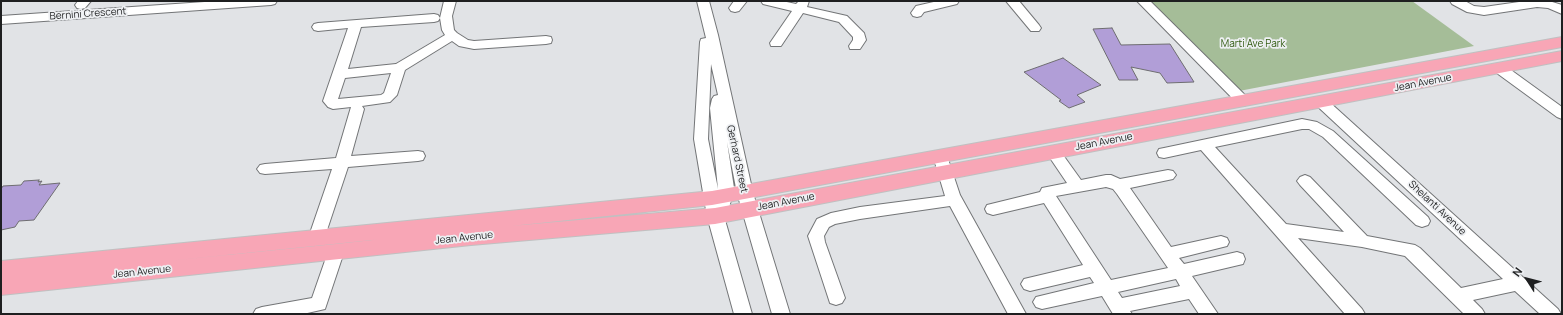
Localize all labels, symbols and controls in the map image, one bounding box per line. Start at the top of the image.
street label: Bernini Crescent [49,5,127,23]
park label: Marti Ave Park [1221,38,1285,50]
street label: Jean Avenue [1393,72,1453,94]
street label: Gerhard Street [724,124,750,194]
street label: Jean Avenue [1074,131,1134,153]
street label: Shelanti Avenue [1406,178,1468,238]
street label: Jean Avenue [756,191,816,213]
street label: Jean Avenue [434,229,494,247]
north arrow [1507,259,1547,299]
street label: Jean Avenue [112,263,172,281]
text: N [1508,264,1525,279]

